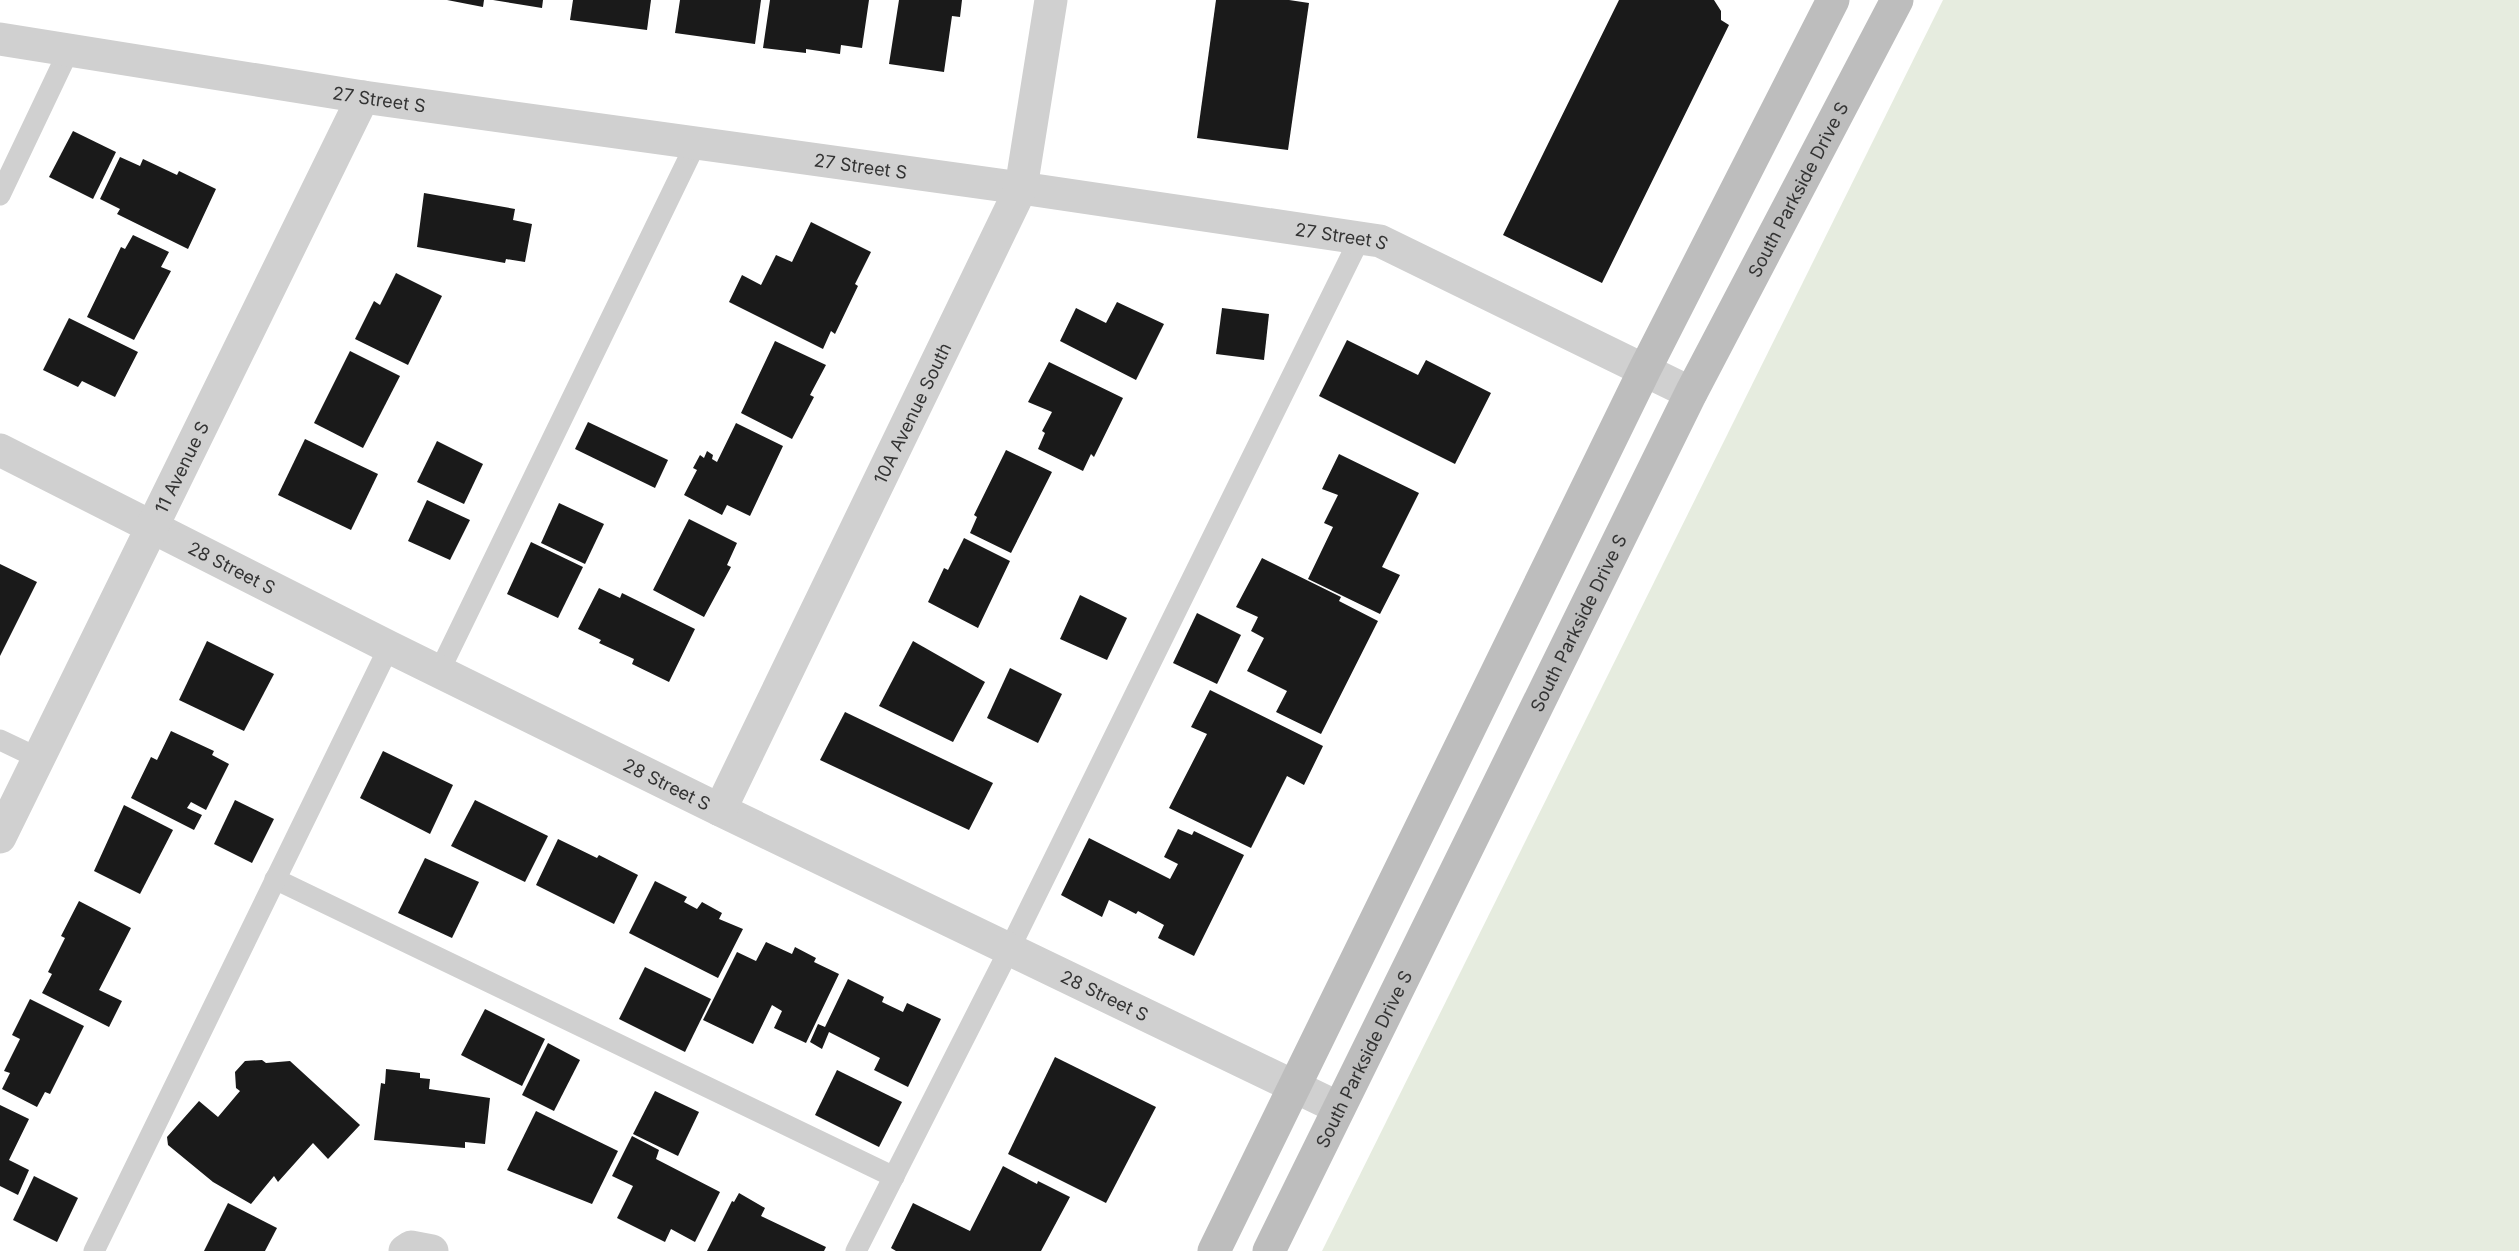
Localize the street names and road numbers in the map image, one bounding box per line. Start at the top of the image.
street label: 27 Street S [331,82,427,116]
street label: South Parkside Drive S [1743,98,1852,281]
street label: 27 Street S [813,149,908,183]
street label: 27 Street S [1294,218,1392,254]
street label: 10A Avenue South [869,339,955,487]
street label: 11 Avenue S [150,418,213,516]
street label: South Parkside Drive S [1525,531,1630,715]
street label: 28 Street S [185,537,279,598]
street label: 28 Street S [620,754,714,814]
street label: 28 Street S [1058,965,1152,1025]
street label: South Parkside Drive S [1311,967,1416,1151]

